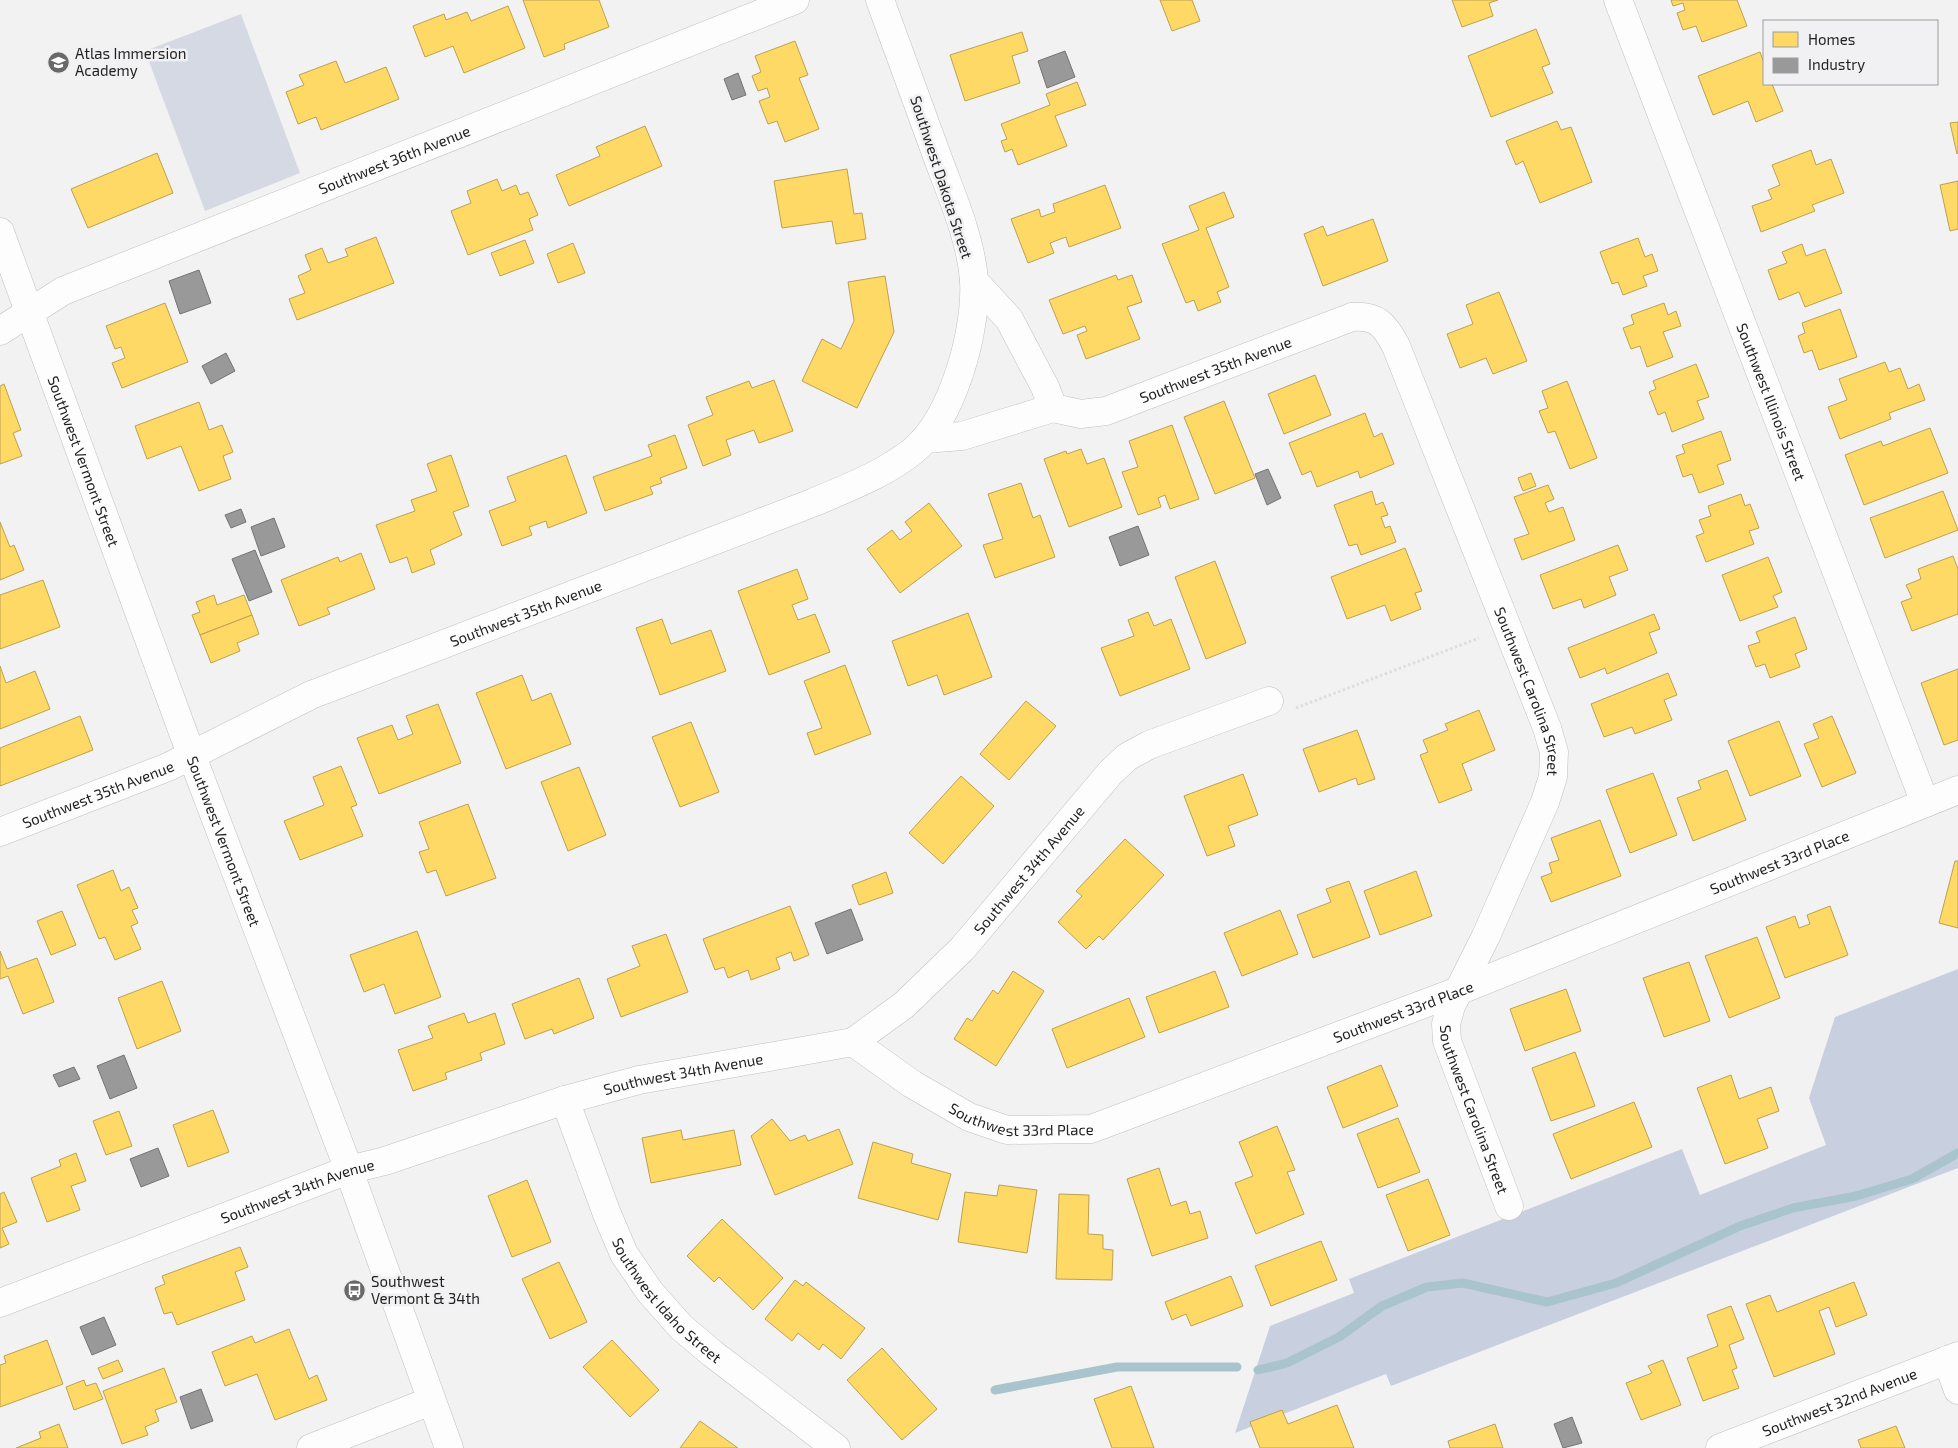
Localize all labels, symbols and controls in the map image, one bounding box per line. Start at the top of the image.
legend [1763,20,1938,85]
text: Homes [1808,30,1855,48]
place label: Atlas Immersion Academy [75,44,186,79]
school or university icon: Atlas Immersion Academy [47,50,71,74]
text: Industry [1808,55,1865,73]
street label: Southwest Dakota Street [907,93,977,261]
street label: Southwest 36th Avenue [316,121,473,198]
street label: Southwest Illinois Street [1733,320,1810,483]
street label: Southwest 35th Avenue [1137,332,1294,406]
street label: Southwest Vermont Street [44,373,123,549]
street label: Southwest 35th Avenue [447,576,604,650]
street label: Southwest Carolina Street [1491,604,1563,777]
street label: Southwest Vermont Street [184,753,265,929]
street label: Southwest 35th Avenue [20,757,177,832]
street label: Southwest 34th Avenue [970,802,1088,938]
street label: Southwest 33rd Place [1707,826,1852,898]
street label: Southwest 33rd Place [1331,977,1476,1046]
street label: Southwest Carolina Street [1437,1024,1513,1196]
street label: Southwest 34th Avenue [601,1049,764,1098]
street label: Southwest 33rd Place [946,1098,1094,1139]
street label: Southwest 34th Avenue [218,1155,376,1227]
street label: Southwest Idaho Street [609,1235,725,1366]
place label: Southwest Vermont & 34th [371,1272,480,1307]
bus stop icon: Southwest Vermont & 34th [343,1278,367,1302]
street label: Southwest 32nd Avenue [1759,1364,1919,1440]

